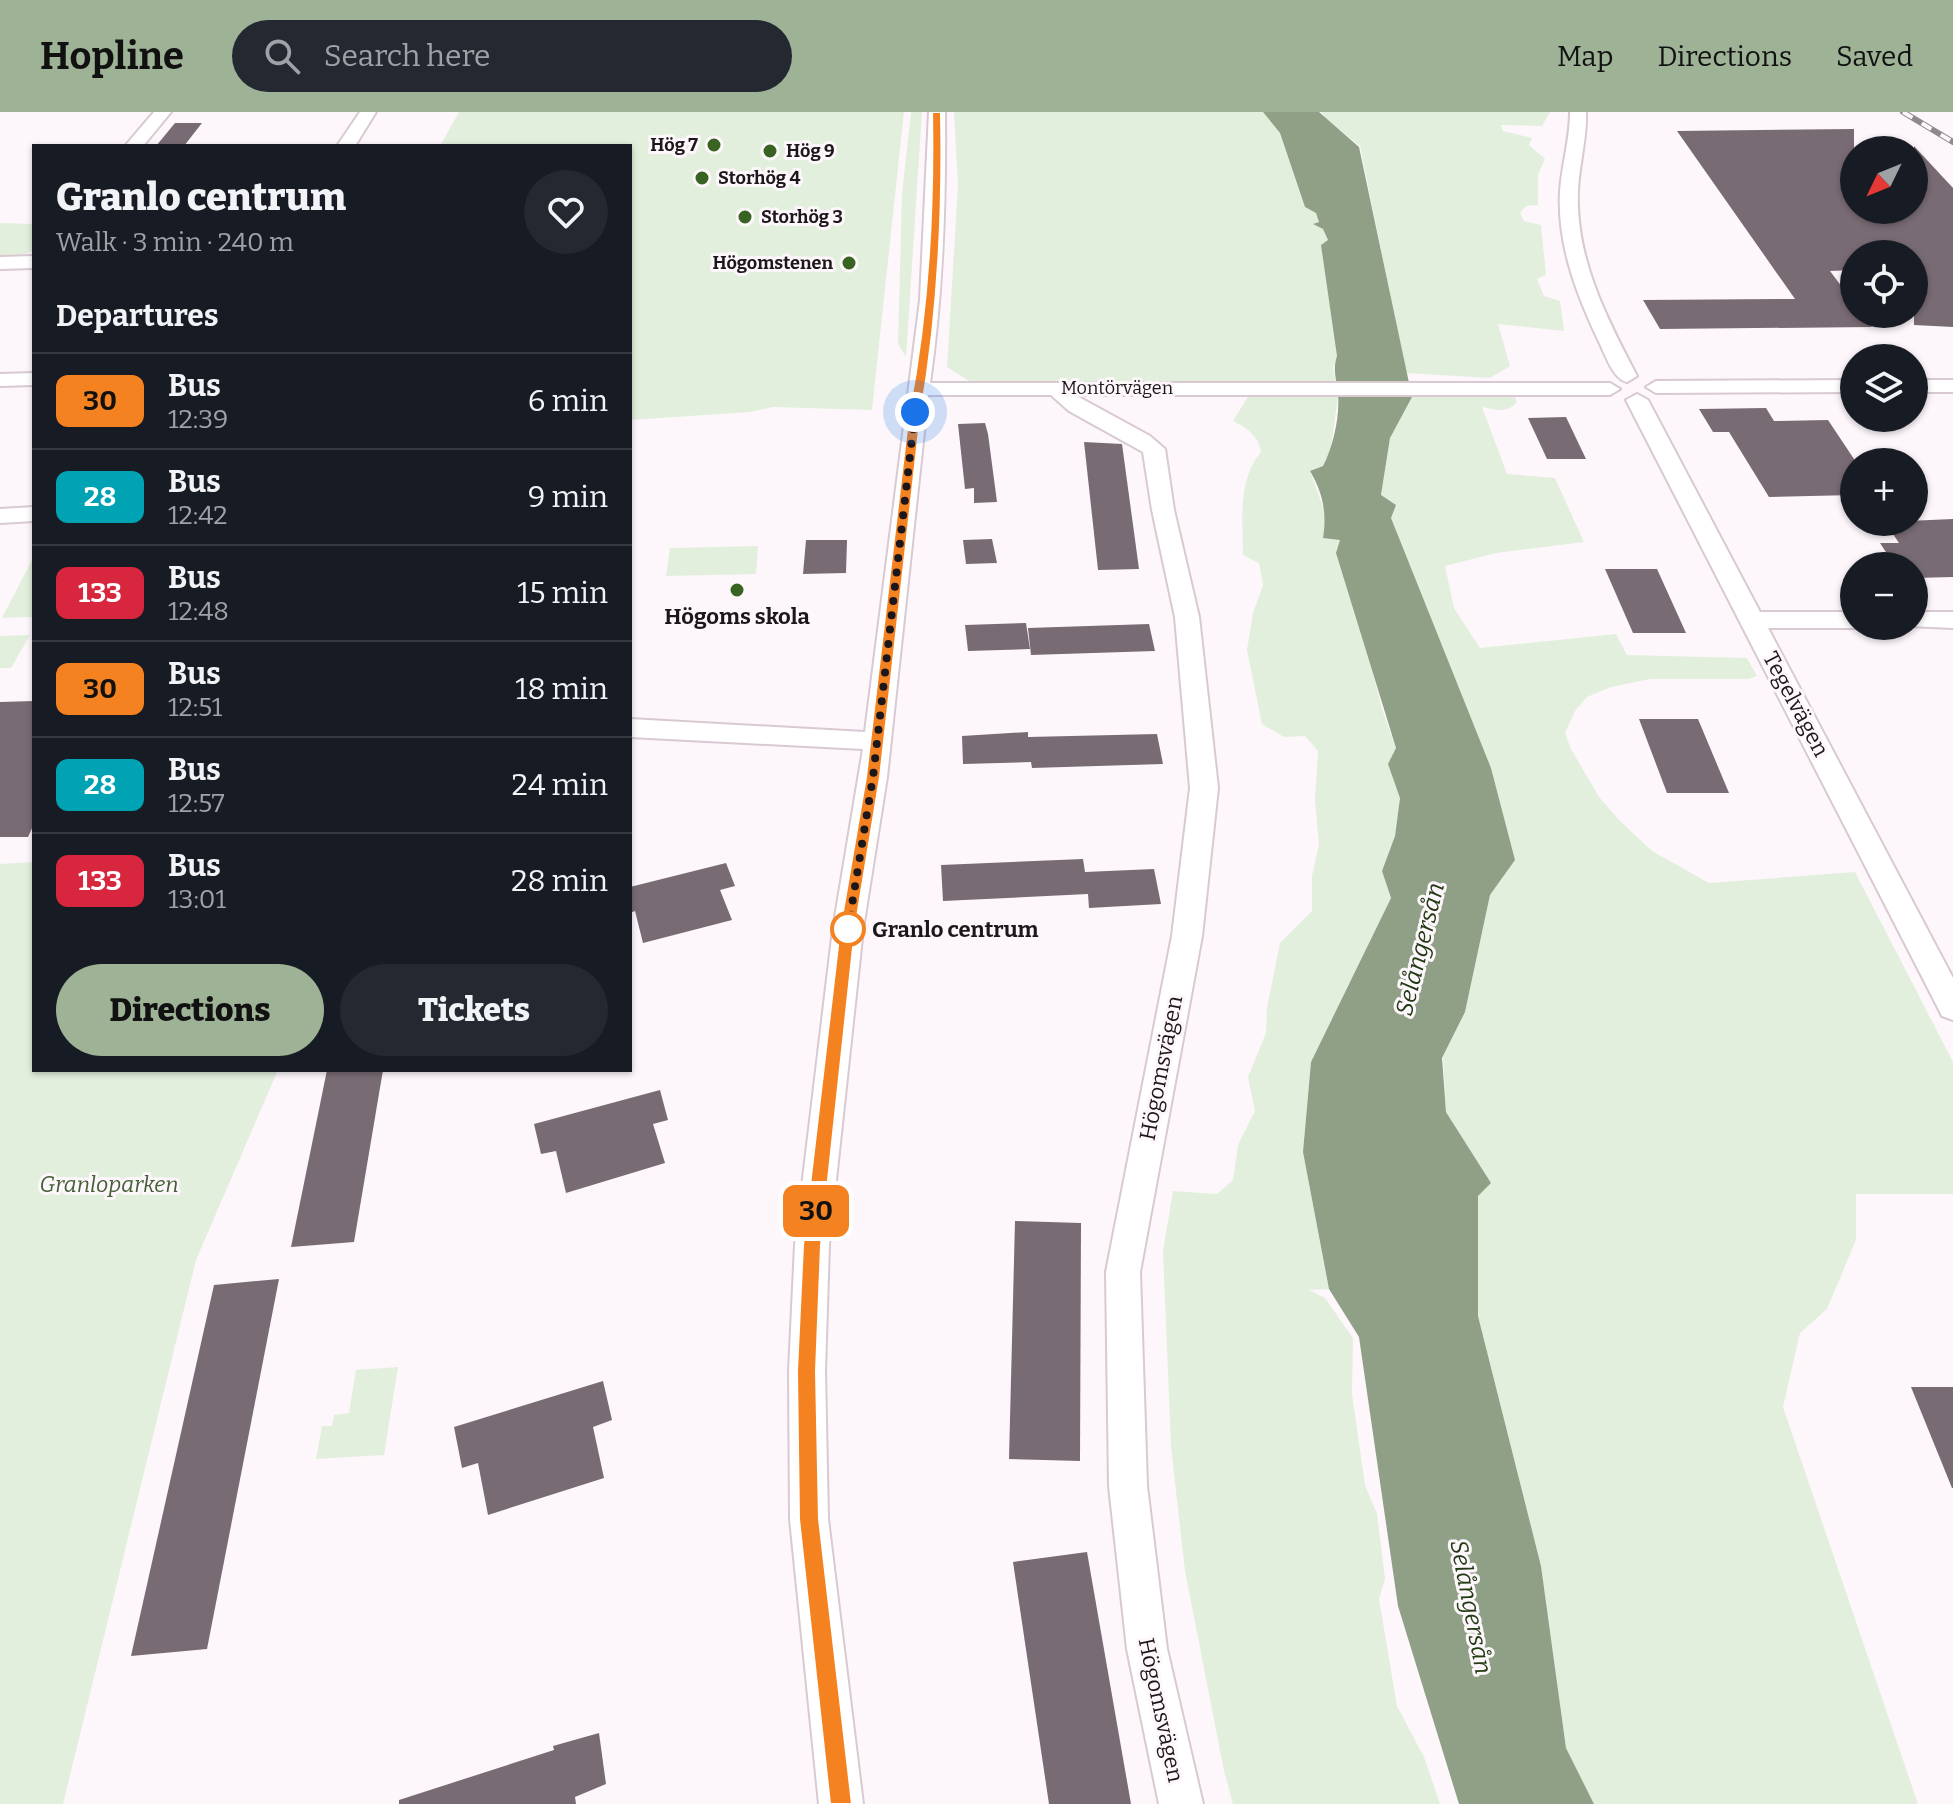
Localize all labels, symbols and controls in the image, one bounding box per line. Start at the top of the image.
search box [232,20,792,92]
text: Hopline [40,33,184,79]
icon: search [260,34,304,78]
text: Search here [324,38,490,74]
text: Map [1557,40,1613,73]
text: Directions [1657,40,1792,73]
text: Saved [1836,40,1913,73]
place label: Hög 7 [650,134,698,156]
marker: Hög 7 [705,136,723,154]
north arrow [1840,136,1928,224]
map controls [1840,136,1928,640]
place label: Hög 9 [786,140,835,162]
marker: Hög 9 [761,142,779,160]
place label: Storhög 4 [718,167,800,189]
marker: Storhög 4 [693,169,711,187]
button: heart [524,170,608,254]
text: Granlo centrum [56,174,346,220]
place label: Storhög 3 [761,206,843,228]
marker: Storhög 3 [736,208,754,226]
text: Walk · 3 min · 240 m [56,227,294,258]
button: locate [1840,240,1928,328]
place label: Högomstenen [712,252,833,274]
marker: Högomstenen [840,254,858,272]
text: Departures [56,298,219,334]
button: layers [1840,344,1928,432]
text: Bus [168,368,221,404]
street label: Montörvägen [1061,377,1174,399]
text: 6 min [528,383,608,419]
text: 30 [83,384,117,417]
your location [895,392,935,432]
text: 12:39 [168,404,228,435]
button: + [1840,448,1928,536]
text: Bus [168,464,221,500]
text: 9 min [528,479,608,515]
text: 28 [84,480,116,513]
text: 12:42 [168,500,228,531]
button: − [1840,552,1928,640]
text: Bus [168,560,221,596]
text: 15 min [517,575,608,611]
text: 133 [78,576,122,609]
marker: Högoms skola [728,581,746,599]
text: 12:48 [168,596,229,627]
place label: Högoms skola [664,603,810,630]
street label: Tegelvägen [1757,647,1835,761]
text: Bus [168,656,221,692]
text: 18 min [515,671,608,707]
text: 30 [83,672,117,705]
text: 12:51 [168,692,222,723]
text: Bus [168,752,221,788]
text: 24 min [512,767,608,803]
text: 28 [84,768,116,801]
text: 12:57 [168,788,225,819]
text: Bus [168,848,221,884]
text: 28 min [511,863,608,899]
text: 133 [78,864,122,897]
water label: Selångersån [1390,880,1450,1018]
text: 13:01 [168,884,226,915]
marker: Granlo centrum [831,912,865,946]
place label: Granlo centrum [872,916,1039,943]
button: Directions [56,964,324,1056]
button: Tickets [340,964,608,1056]
street label: Högomsvägen [1134,993,1188,1143]
park label: Granloparken [39,1171,179,1198]
line badge: 30 [780,1185,852,1237]
text: 30 [799,1194,833,1227]
water label: Selångersån [1444,1538,1498,1676]
street label: Högomsvägen [1133,1635,1189,1785]

